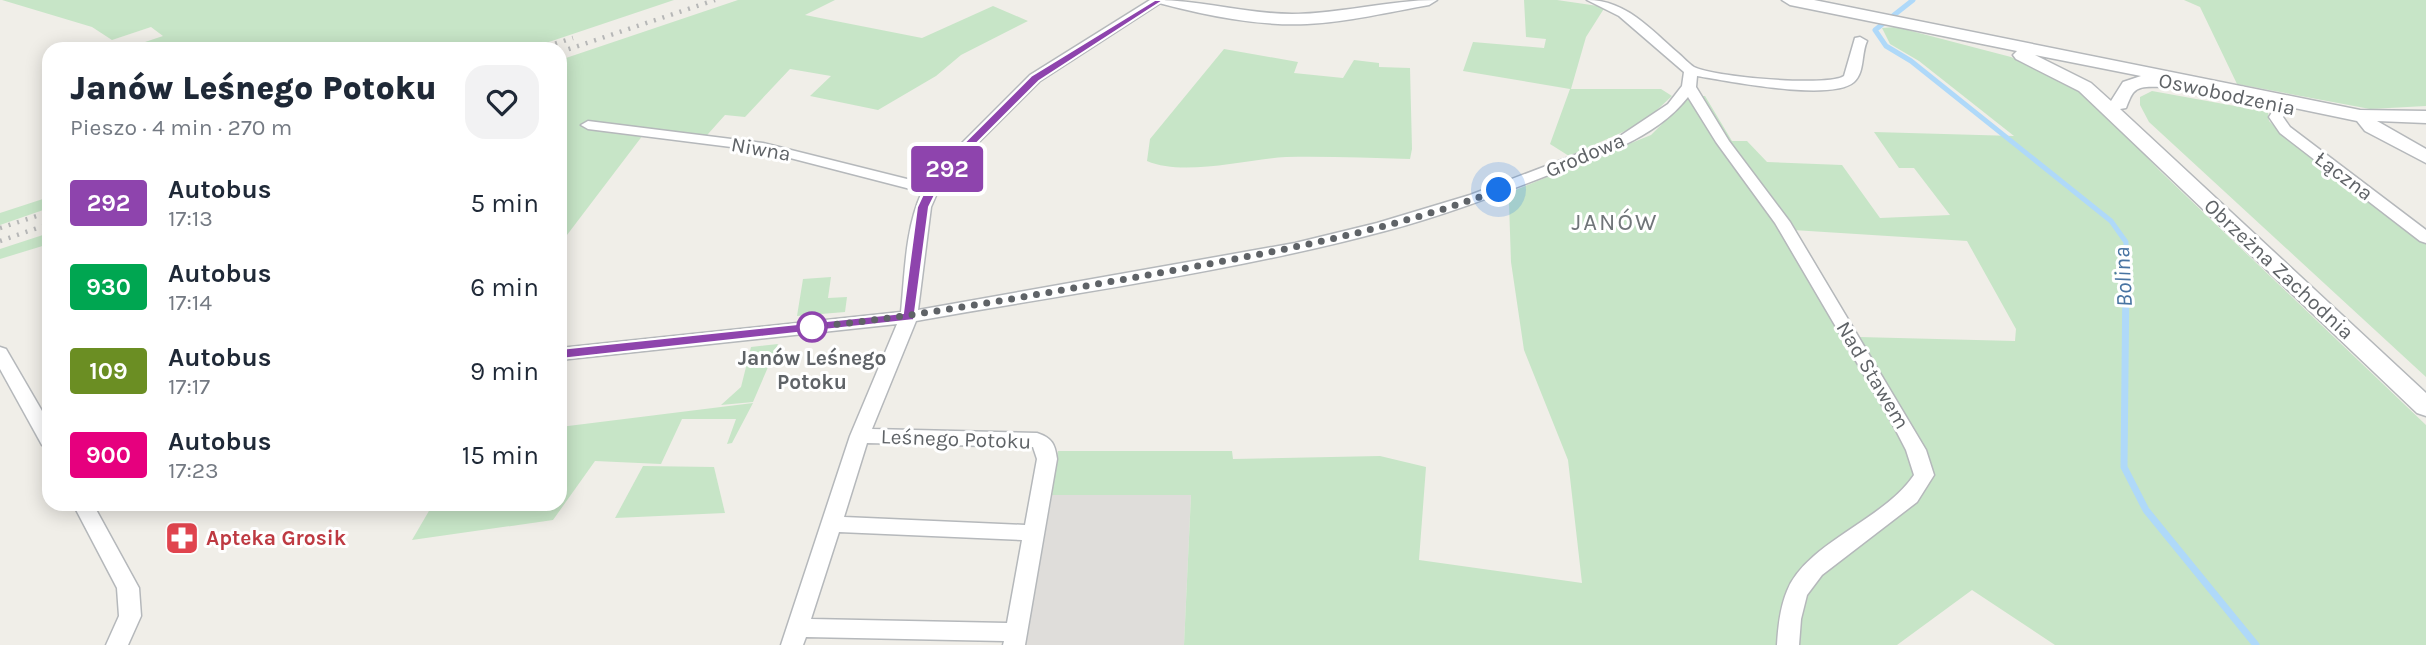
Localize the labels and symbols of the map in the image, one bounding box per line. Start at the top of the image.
street label: Oswobodzenia [2157,68,2297,120]
street label: Grodowa [1542,128,1628,182]
street label: Niwna [729,132,793,166]
line badge: 292 [907,146,987,192]
street label: Łączna [2310,146,2378,206]
your location [1481,172,1516,207]
street label: Obrzeżna Zachodnia [2199,194,2359,344]
district label: JANÓW [1572,208,1658,236]
water label: Bolina [2108,246,2138,308]
marker: Janów Leśnego Potoku [797,312,827,342]
street label: Nad Stawem [1832,317,1914,433]
place label: Janów Leśnego Potoku [738,346,886,394]
street label: Leśnego Potoku [880,424,1032,454]
pharmacy icon: Apteka Grosik [163,519,201,557]
place label: Apteka Grosik [206,526,347,550]

